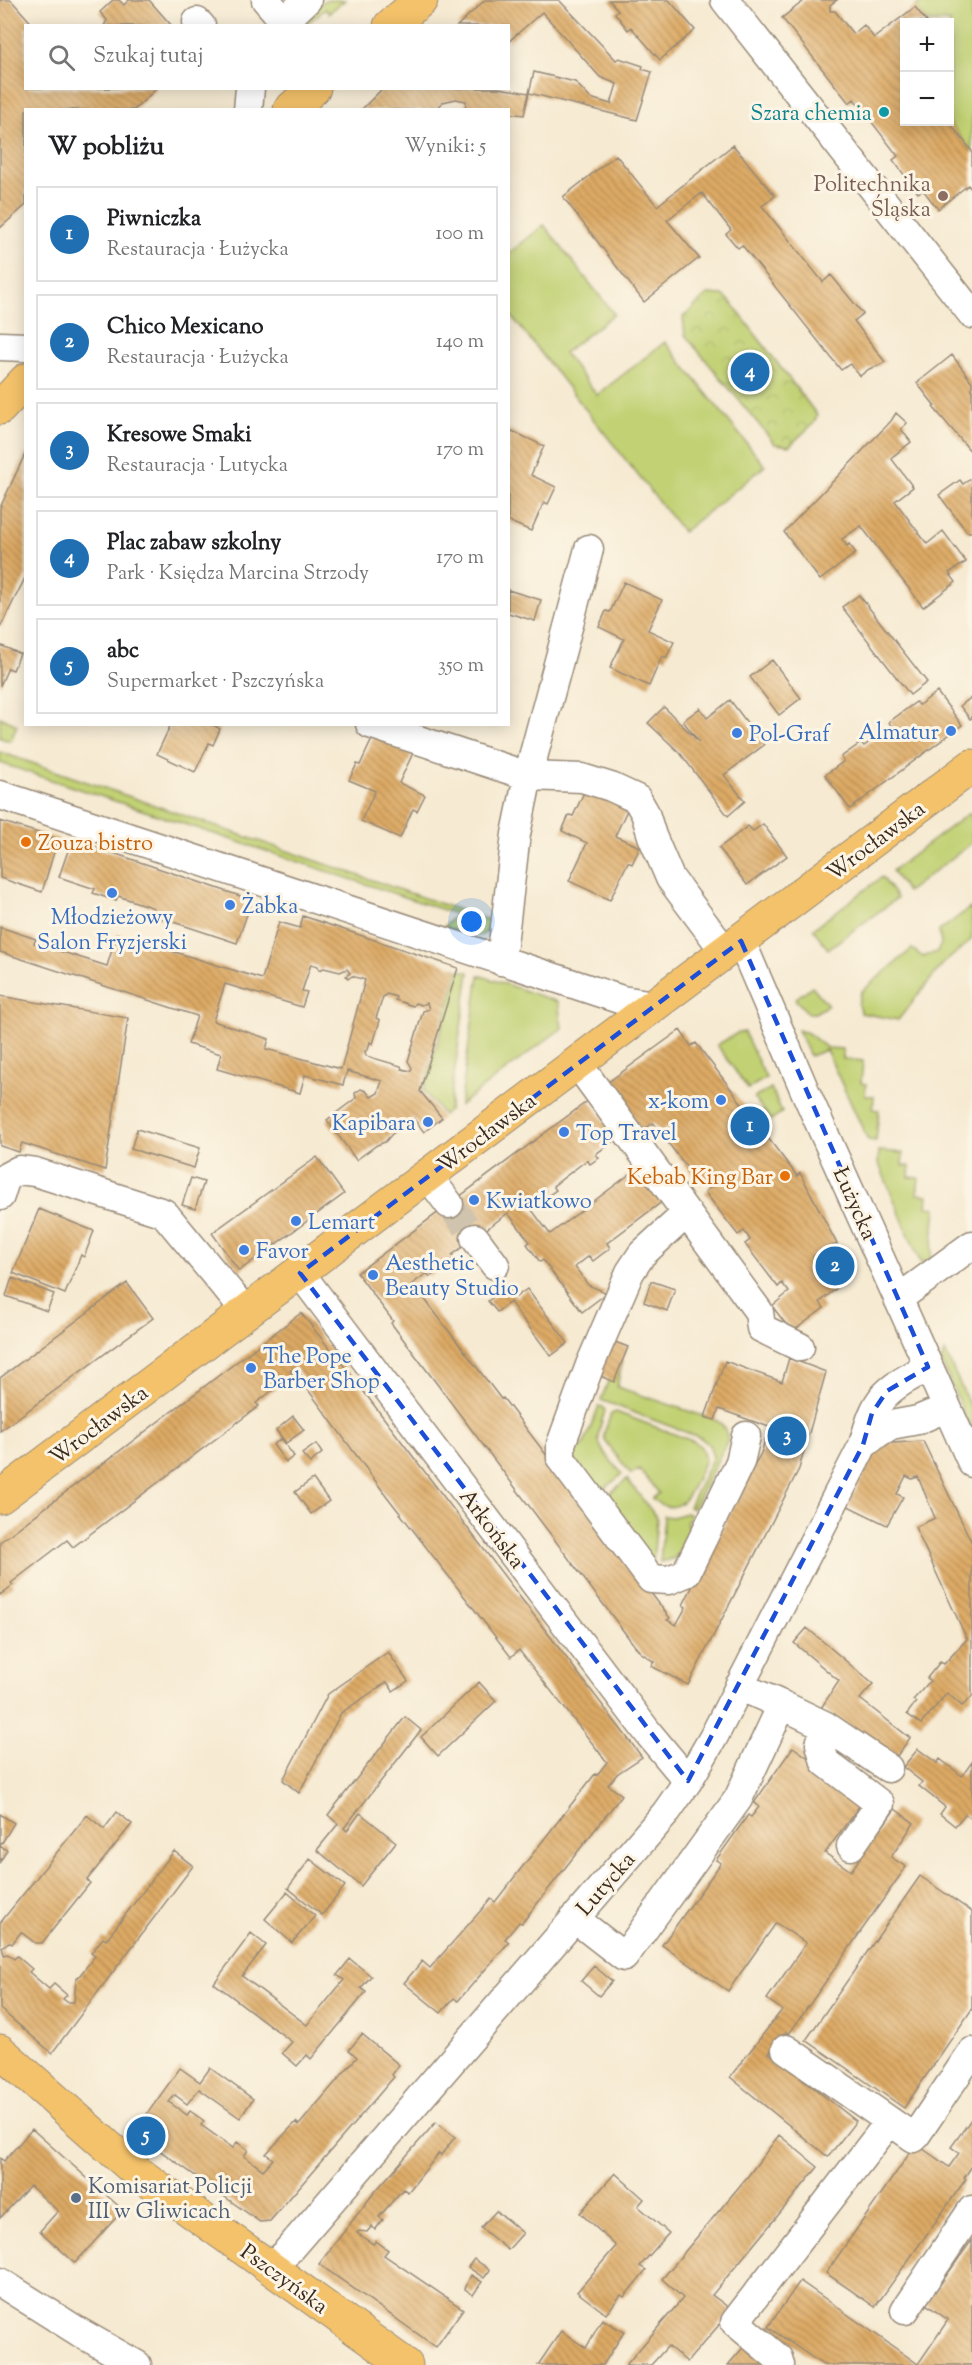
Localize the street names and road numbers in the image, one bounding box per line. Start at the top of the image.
street label: Wrocławska [821,795,933,890]
street label: Wrocławska [432,1087,544,1182]
street label: Łużycka [823,1163,883,1246]
street label: Wrocławska [44,1379,156,1474]
street label: Arkońska [450,1483,531,1577]
street label: Lutycka [570,1846,644,1924]
street label: Pszczyńska [233,2237,334,2323]

